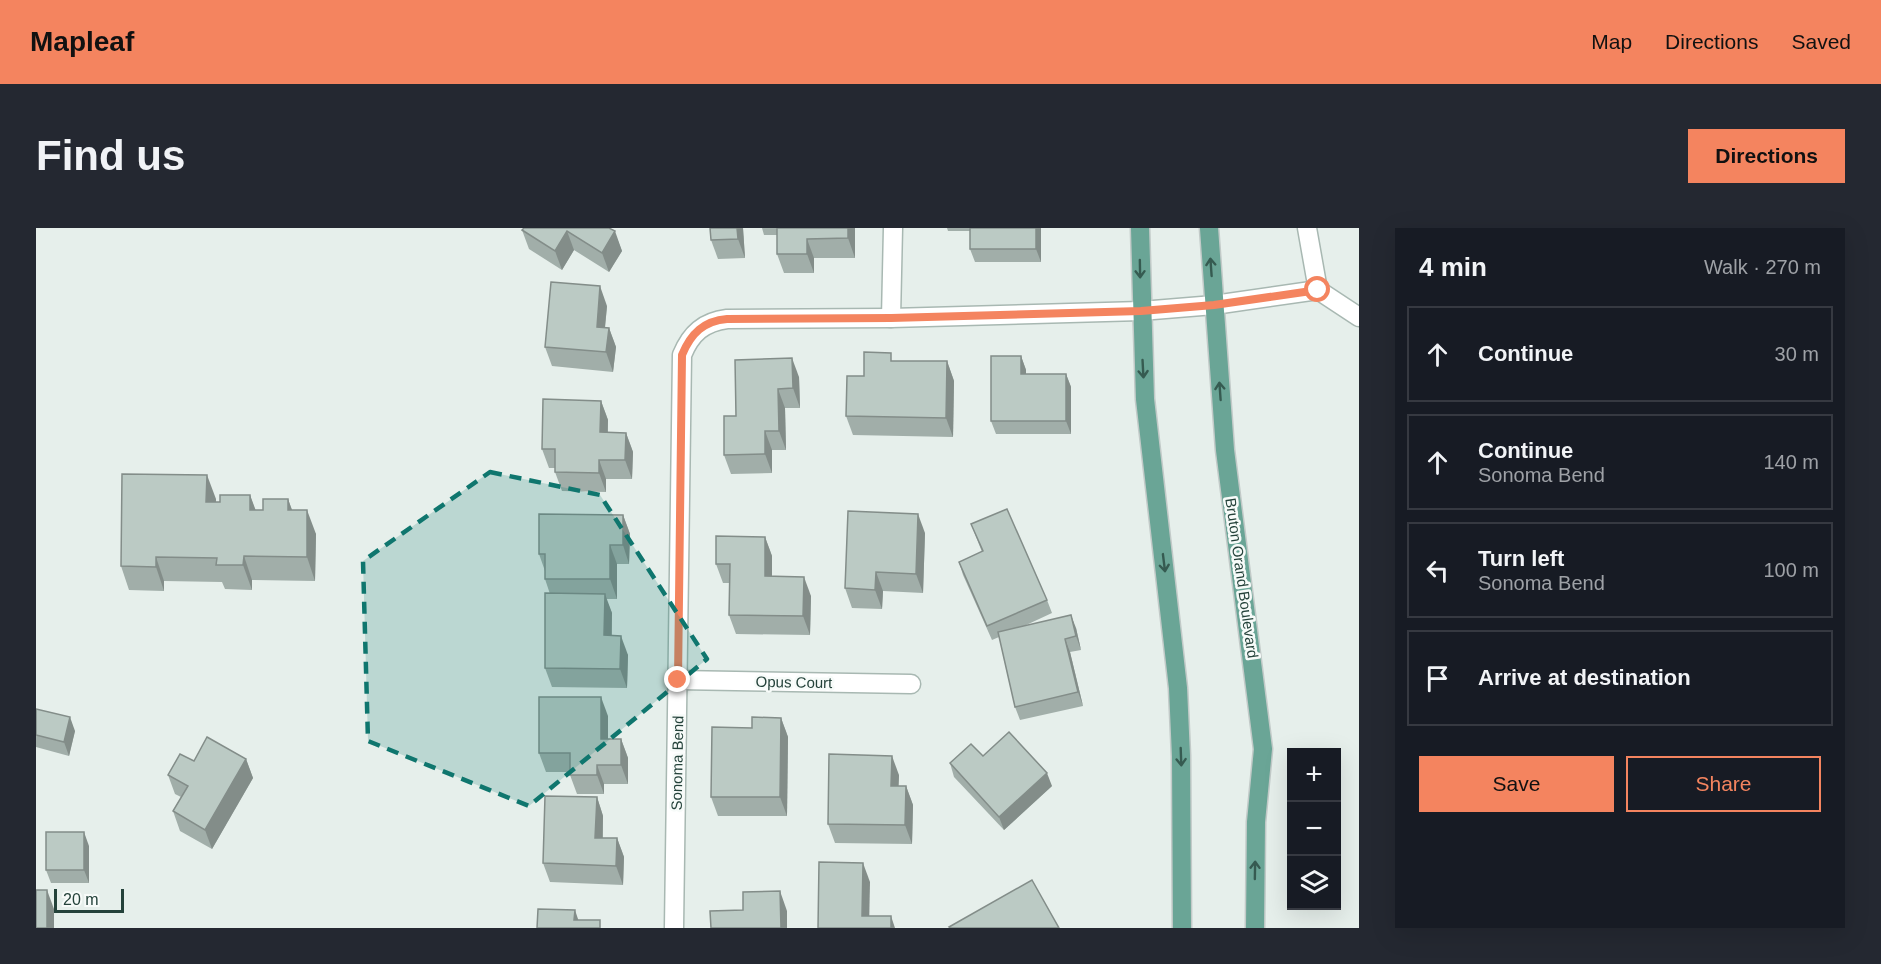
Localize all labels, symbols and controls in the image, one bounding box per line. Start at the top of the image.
text: Mapleaf [30,26,134,57]
text: Map [1591,30,1632,53]
text: Directions [1665,30,1758,53]
text: Saved [1791,30,1851,53]
button: Directions [1688,129,1845,183]
text: Find us [36,132,185,179]
text: 4 min [1419,252,1487,282]
text: Walk · 270 m [1704,256,1821,278]
one-way arrow [1205,257,1216,277]
one-way arrow [1134,259,1146,279]
route start [1304,276,1330,302]
icon: ahead [1421,338,1454,371]
text: Continue [1478,341,1573,366]
text: 30 m [1775,343,1819,365]
one-way arrow [1138,359,1149,379]
one-way arrow [1215,382,1226,402]
text: Continue [1478,438,1573,463]
icon: ahead [1421,446,1454,479]
text: 140 m [1763,451,1819,473]
text: Sonoma Bend [1478,464,1605,486]
street label: Bruton Orand Boulevard [1222,497,1262,659]
text: Turn left [1478,546,1564,571]
one-way arrow [1159,553,1170,572]
icon: left [1421,554,1454,587]
text: 100 m [1763,559,1819,581]
text: Sonoma Bend [1478,572,1605,594]
icon: arrive [1421,662,1454,695]
text: Arrive at destination [1478,665,1691,690]
route end [664,666,690,692]
street label: Opus Court [756,673,833,691]
street label: Sonoma Bend [668,715,686,811]
one-way arrow [1175,747,1187,767]
map controls [1287,748,1341,910]
button: + [1287,748,1341,802]
button: Save [1419,756,1614,812]
button: Share [1626,756,1821,812]
button: − [1287,802,1341,856]
button: layers [1287,856,1341,910]
one-way arrow [1250,860,1261,880]
scale bar [54,886,124,914]
text: 20 m [63,891,99,908]

